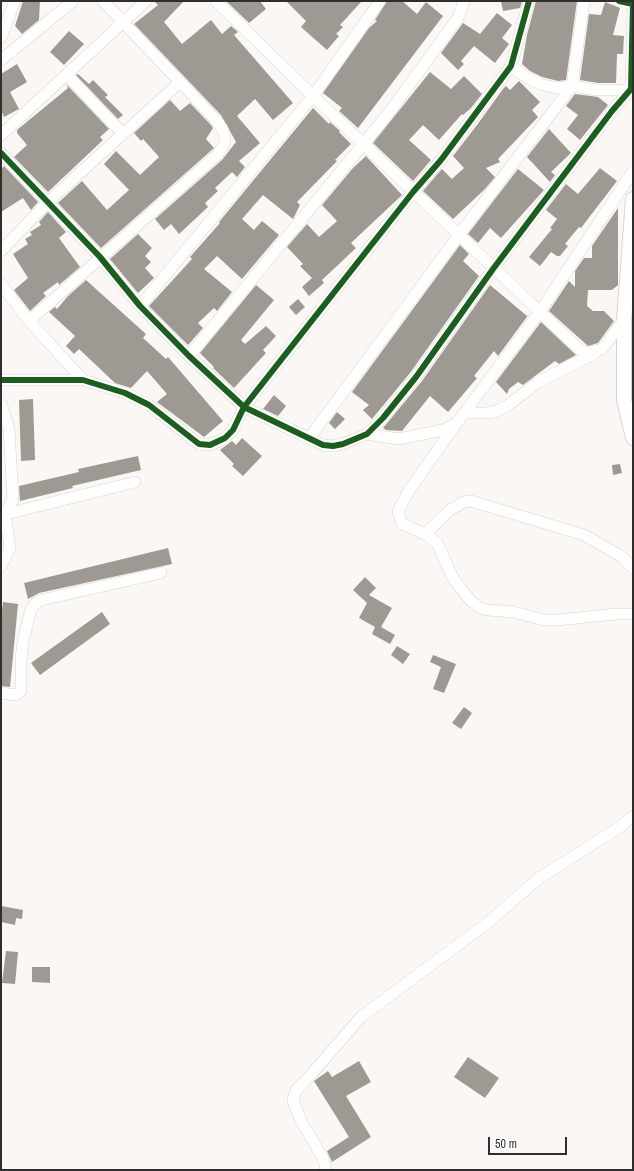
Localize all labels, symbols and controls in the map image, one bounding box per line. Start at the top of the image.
scale bar [490,1129,569,1155]
text: 50 m [495,1136,517,1152]

